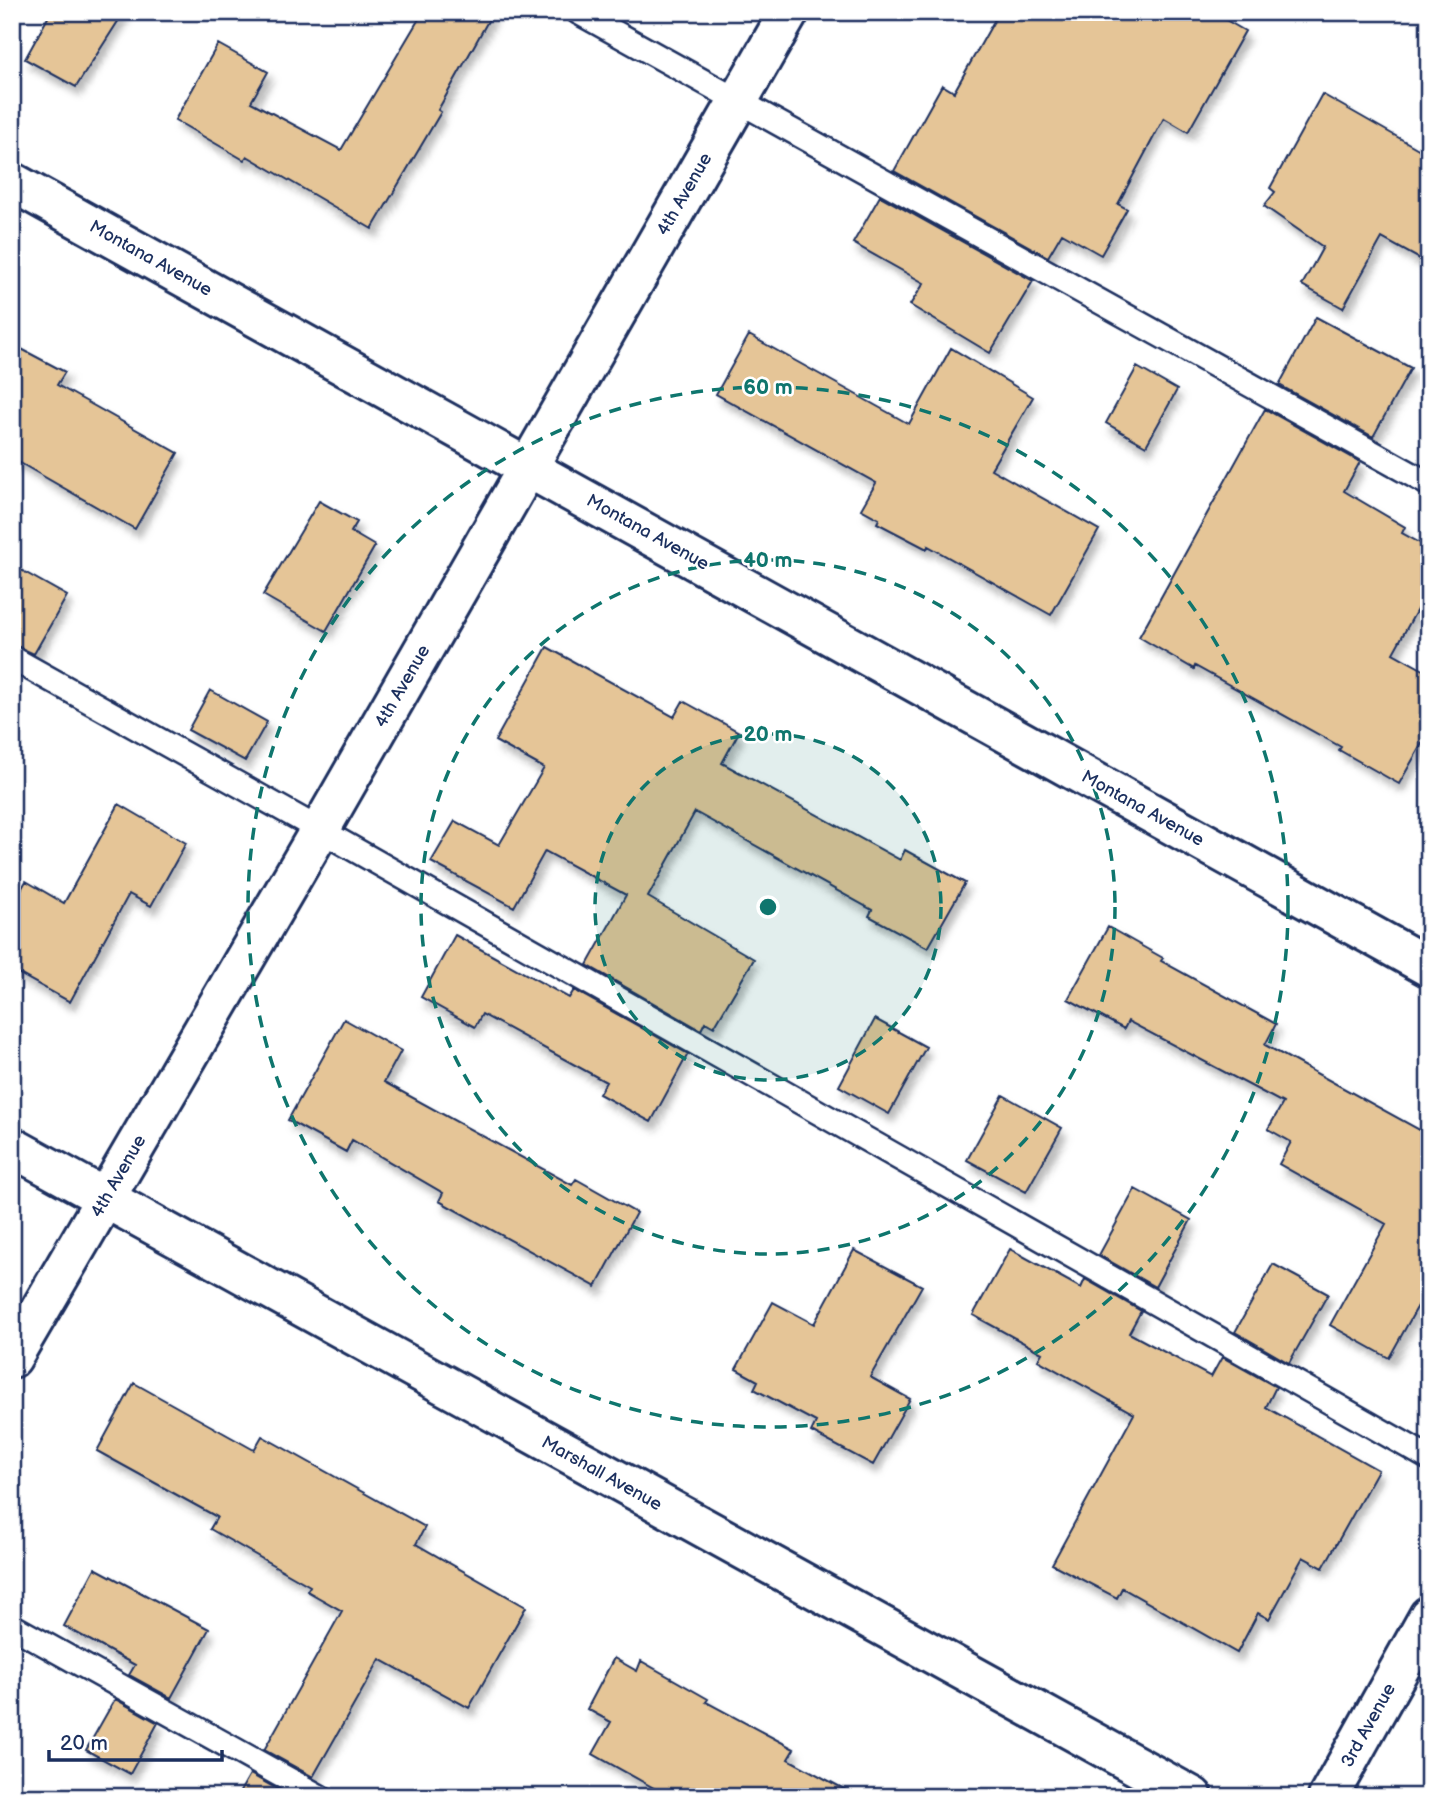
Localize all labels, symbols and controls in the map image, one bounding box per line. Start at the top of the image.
street label: 4th Avenue [652,149,717,239]
street label: Montana Avenue [86,216,216,301]
text: 60 m [743,375,793,400]
street label: Montana Avenue [583,490,713,575]
text: 40 m [743,548,793,573]
street label: 4th Avenue [370,641,435,731]
text: 20 m [744,722,792,747]
street label: Montana Avenue [1078,766,1208,851]
centre of rings [756,895,780,919]
street label: 4th Avenue [86,1131,151,1221]
street label: Marshall Avenue [538,1432,666,1515]
street label: 3rd Avenue [1337,1679,1400,1771]
scale bar [49,1718,222,1762]
text: 20 m [60,1731,108,1756]

